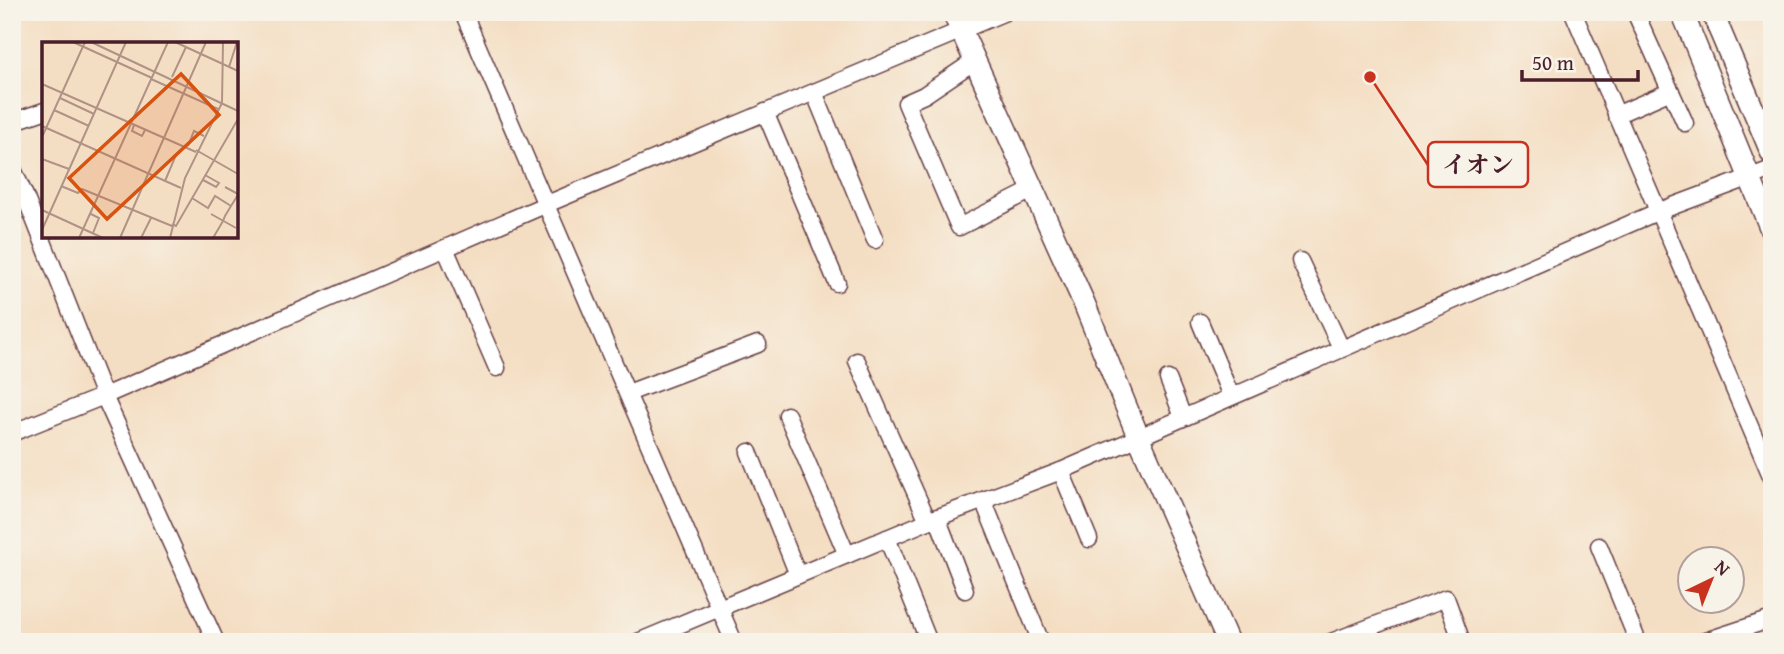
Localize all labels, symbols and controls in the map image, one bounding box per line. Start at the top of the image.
scale bar [1522,38,1637,82]
inset map [42,42,238,238]
text: 50 m [1532,47,1574,78]
callout: イオン [1428,142,1528,187]
text: イオン [1442,147,1514,182]
north arrow [1676,546,1746,616]
text: N [1708,553,1737,582]

